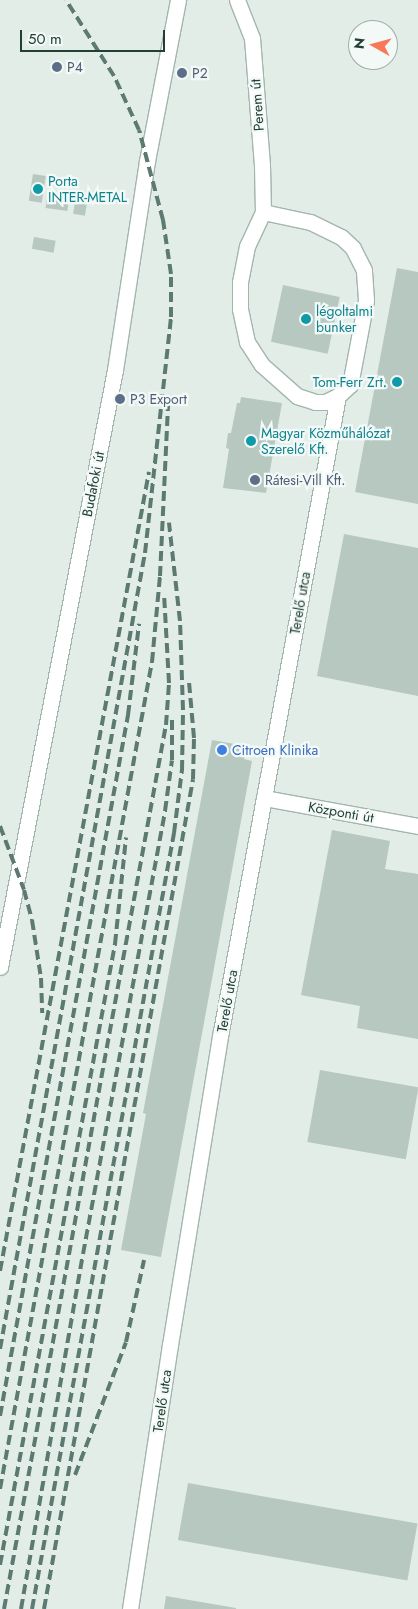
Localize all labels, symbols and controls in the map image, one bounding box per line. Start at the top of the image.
scale bar [22,20,168,52]
north arrow [348,20,398,70]
text: 50 m [28,28,62,50]
text: N [349,37,370,50]
place label: P4 [67,59,83,75]
marker: P4 [51,61,63,73]
place label: P2 [192,65,208,81]
marker: P2 [176,67,188,79]
street label: Perem út [247,78,267,132]
place label: Porta INTER-METAL [48,173,127,206]
marker: Porta INTER-METAL [32,183,44,195]
place label: légoltalmi bunker [316,303,373,336]
marker: légoltalmi bunker [300,313,312,325]
place label: Tom-Ferr Zrt. [313,374,387,390]
marker: Tom-Ferr Zrt. [391,376,403,388]
place label: P3 Export [130,391,187,407]
marker: P3 Export [114,393,126,405]
place label: Magyar Közműhálózat Szerelő Kft. [261,425,390,458]
marker: Magyar Közműhálózat Szerelő Kft. [245,435,257,447]
street label: Budafoki út [78,450,108,518]
place label: Rátesi-Vill Kft. [265,472,345,488]
marker: Rátesi-Vill Kft. [249,474,261,486]
street label: Terelő utca [286,570,314,636]
place label: Citroen Klinika [232,742,318,758]
marker: Citroen Klinika [216,744,228,756]
street label: Központi út [307,798,375,826]
street label: Terelő utca [213,968,241,1034]
street label: Terelő utca [149,1368,175,1434]

